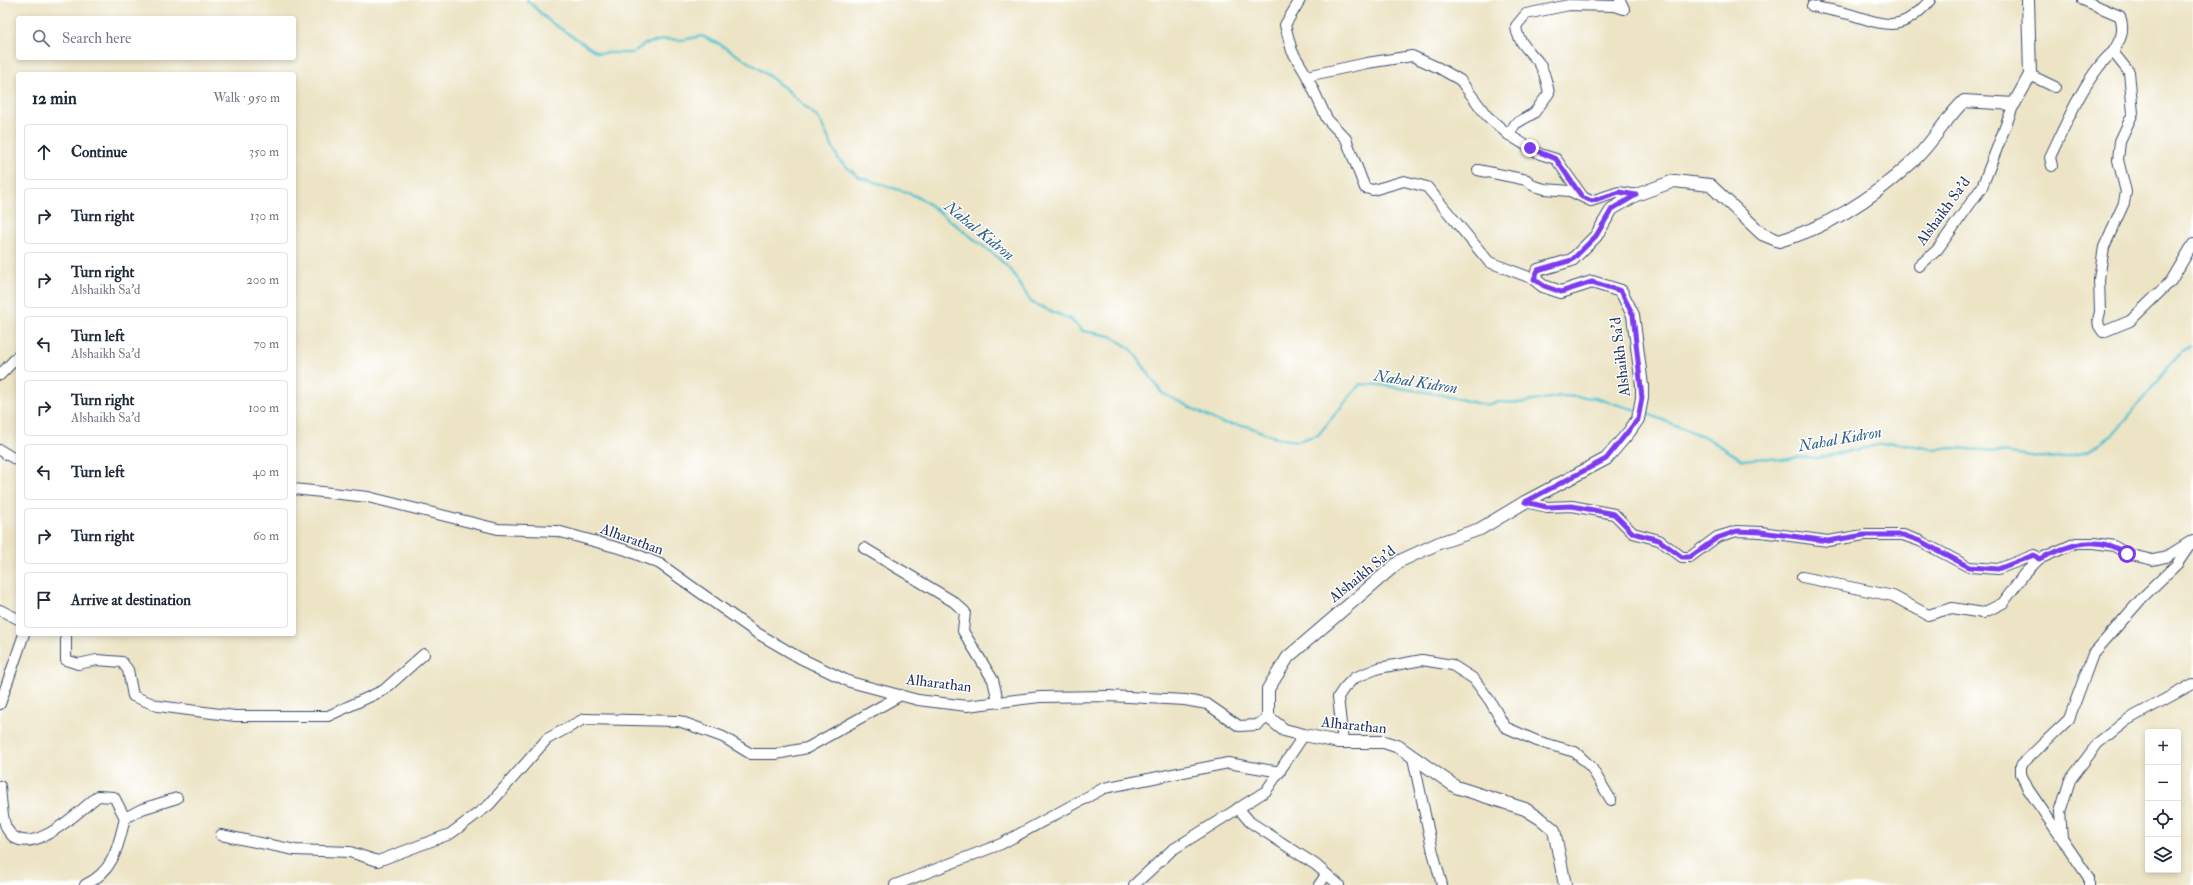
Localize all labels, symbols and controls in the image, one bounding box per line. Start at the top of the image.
search box [16,16,296,60]
icon: search [30,27,52,49]
text: Search here [62,29,131,48]
text: 12 min [32,88,77,109]
text: Walk · 950 m [213,90,280,106]
route end [1521,139,1539,157]
icon: ahead [33,141,55,163]
text: Continue [71,143,127,162]
text: 350 m [249,144,279,160]
street label: Alshaikh Sa'd [1912,173,1975,250]
water label: Nahal Kidron [940,196,1018,265]
icon: right [33,205,55,227]
text: Turn right [71,207,134,226]
text: 130 m [250,208,279,224]
text: Turn right [71,263,134,282]
icon: right [33,269,55,291]
text: 200 m [246,272,279,288]
text: Alshaikh Sa'd [71,282,140,298]
street label: Alshaikh Sa'd [1606,315,1635,399]
text: Turn left [71,327,125,346]
icon: left [33,333,55,355]
text: 70 m [254,336,279,352]
text: Alshaikh Sa'd [71,346,140,362]
water label: Nahal Kidron [1372,365,1459,398]
text: Turn right [71,391,134,410]
icon: right [33,397,55,419]
text: 100 m [248,400,279,416]
text: Alshaikh Sa'd [71,410,140,426]
water label: Nahal Kidron [1796,422,1883,456]
icon: left [33,461,55,483]
text: Turn left [71,463,125,482]
text: 40 m [253,464,279,480]
street label: Alharathan [597,519,666,560]
icon: right [33,525,55,547]
text: Turn right [71,527,134,546]
text: 60 m [253,528,279,544]
street label: Alshaikh Sa'd [1324,541,1400,608]
route start [2118,545,2136,563]
icon: arrive [33,589,55,611]
text: Arrive at destination [71,591,191,610]
street label: Alharathan [904,670,973,697]
street label: Alharathan [1319,713,1388,738]
map controls [2145,729,2181,873]
button: + [2145,729,2181,765]
button: − [2145,765,2181,801]
button: locate [2145,801,2181,837]
button: layers [2145,837,2181,873]

